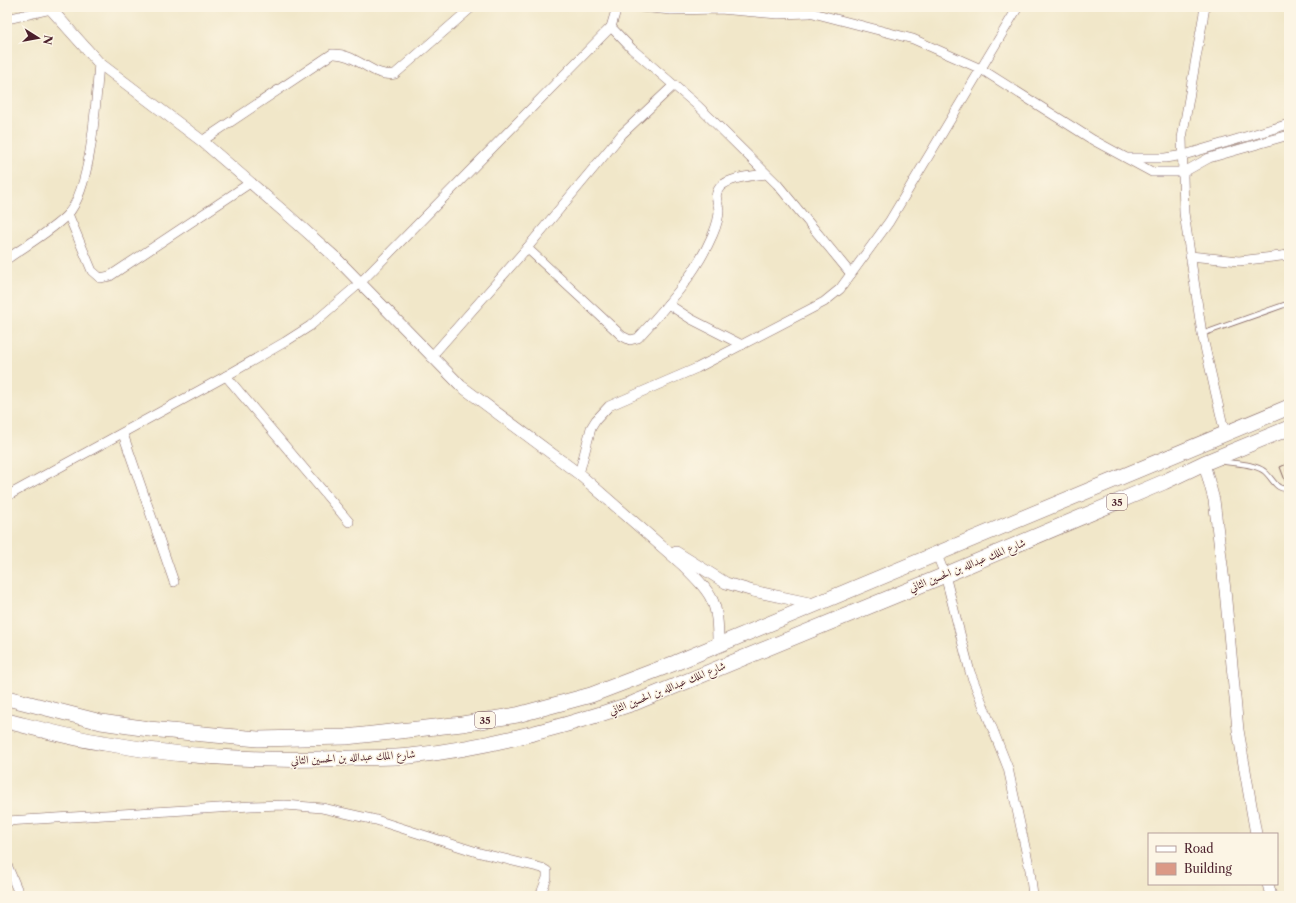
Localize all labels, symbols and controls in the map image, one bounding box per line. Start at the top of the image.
north arrow [18,18,58,58]
text: N [40,34,56,46]
road number: 35 [1107,494,1127,510]
street label: شارع الملك عبدالله بن الحسين الثاني [907,535,1028,598]
street label: شارع الملك عبدالله بن الحسين الثاني [607,658,728,721]
road number: 35 [475,712,495,728]
street label: شارع الملك عبدالله بن الحسين الثاني [290,747,416,770]
legend [1148,833,1278,885]
text: Road [1184,841,1214,856]
text: Building [1184,861,1232,876]

